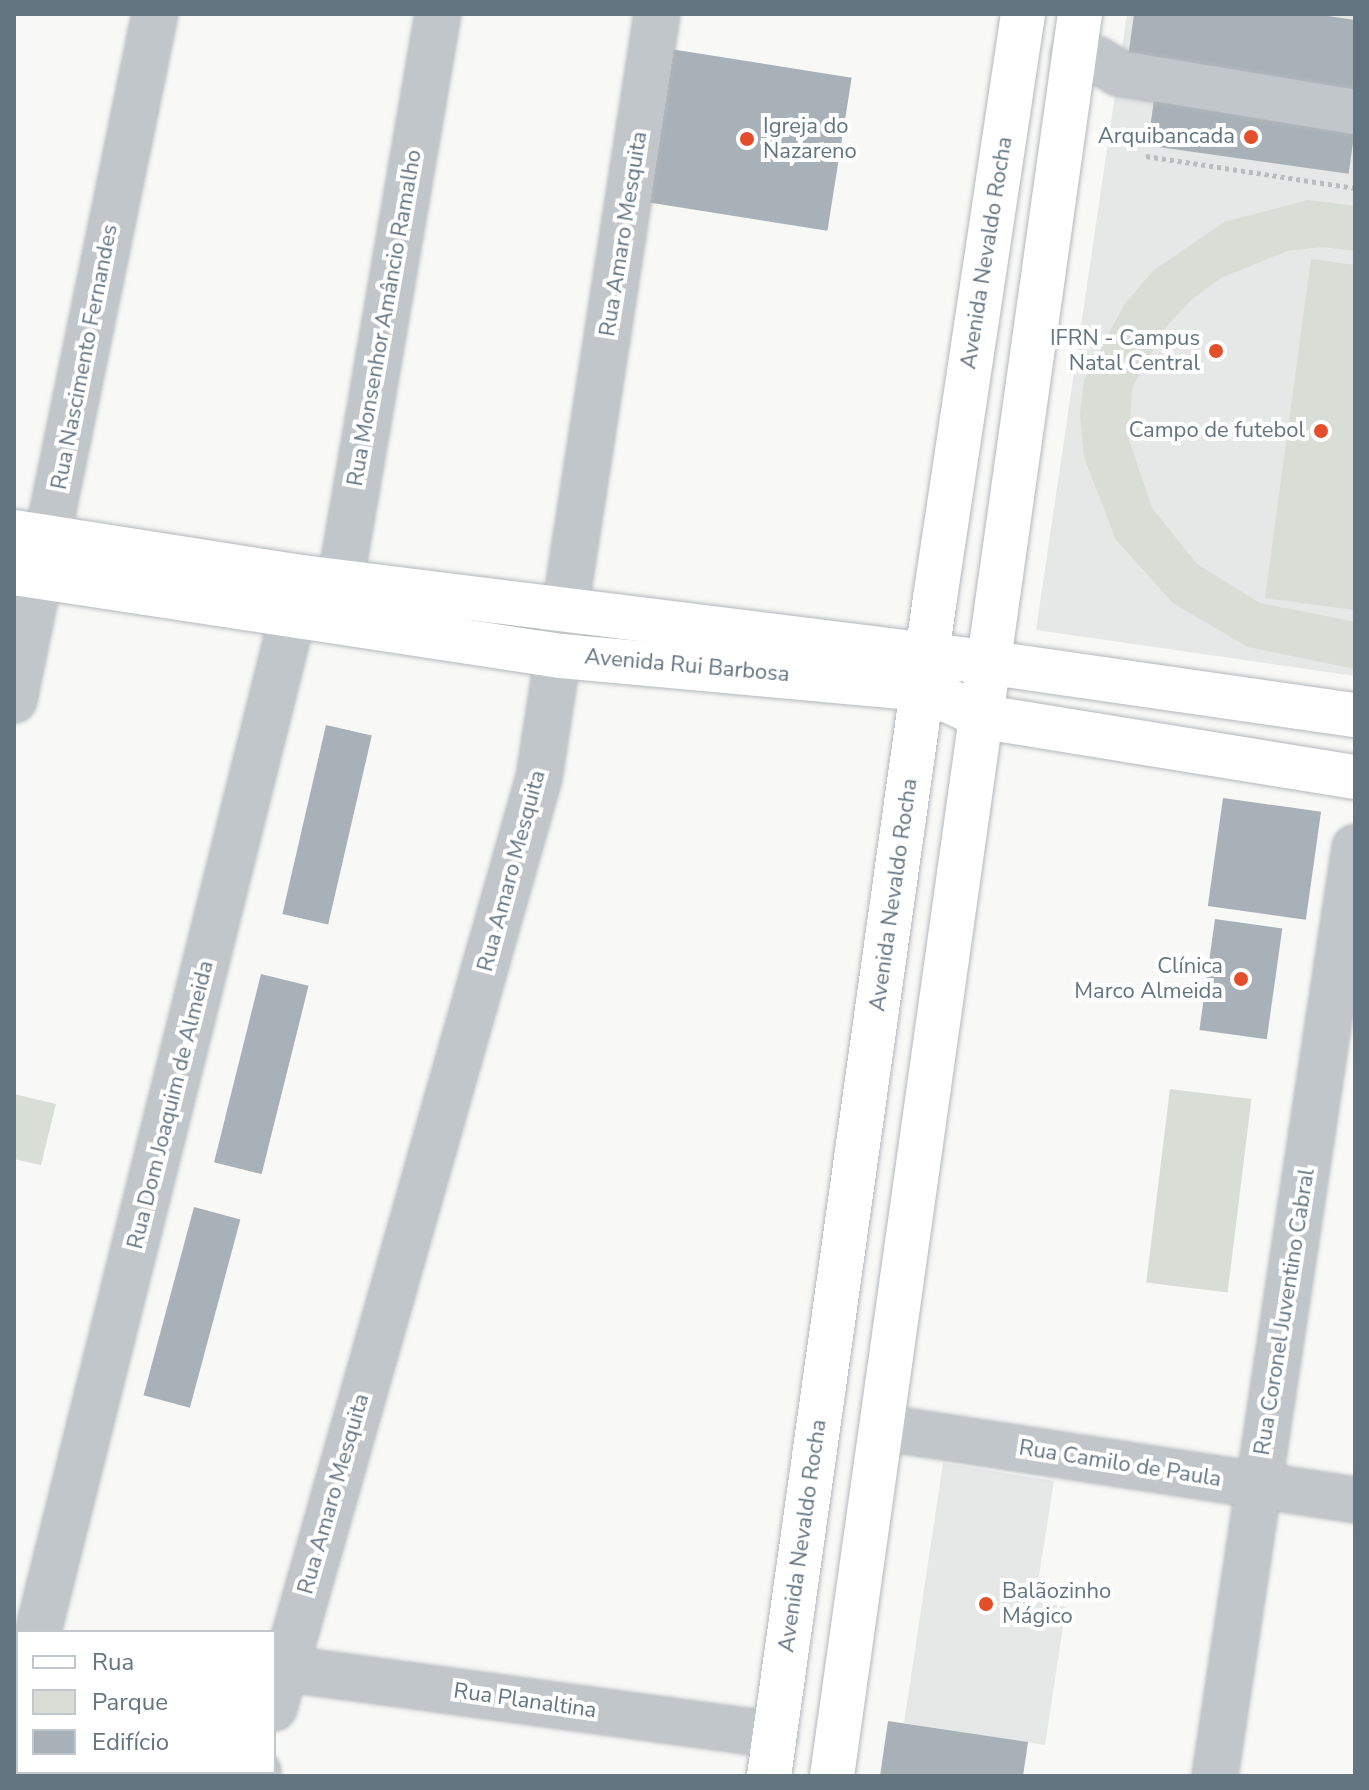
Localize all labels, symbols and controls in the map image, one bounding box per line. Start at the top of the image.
place label: Igreja do Nazareno [763,113,857,164]
place label: Arquibancada [1098,124,1235,150]
marker: Arquibancada [1242,128,1260,146]
street label: Rua Amaro Mesquita [595,130,653,338]
marker: Igreja do Nazareno [738,130,756,148]
street label: Avenida Nevaldo Rocha [956,135,1018,371]
street label: Rua Monsenhor Amâncio Ramalho [342,148,428,488]
street label: Rua Nascimento Fernandes [46,222,124,492]
place label: IFRN - Campus Natal Central [1050,325,1200,376]
marker: IFRN - Campus Natal Central [1207,342,1225,360]
place label: Campo de futebol [1129,418,1305,444]
marker: Campo de futebol [1312,422,1330,440]
street label: Avenida Rui Barbosa [583,644,791,688]
street label: Rua Amaro Mesquita [472,767,552,975]
street label: Avenida Nevaldo Rocha [865,777,923,1013]
place label: Clínica Marco Almeida [1074,953,1223,1004]
street label: Rua Dom Joaquim de Almeida [122,958,220,1252]
marker: Clínica Marco Almeida [1230,968,1252,990]
street label: Rua Coronel Juventino Cabral [1249,1167,1321,1457]
street label: Rua Amaro Mesquita [293,1391,375,1597]
street label: Avenida Nevaldo Rocha [774,1418,832,1654]
street label: Rua Camilo de Paula [1017,1435,1223,1493]
place label: Balãozinho Mágico [1002,1578,1111,1630]
marker: Balãozinho Mágico [977,1595,995,1613]
legend [16,1630,276,1774]
text: Rua [92,1646,134,1678]
street label: Rua Planaltina [452,1678,598,1724]
text: Parque [92,1686,168,1718]
text: Edifício [92,1726,169,1758]

